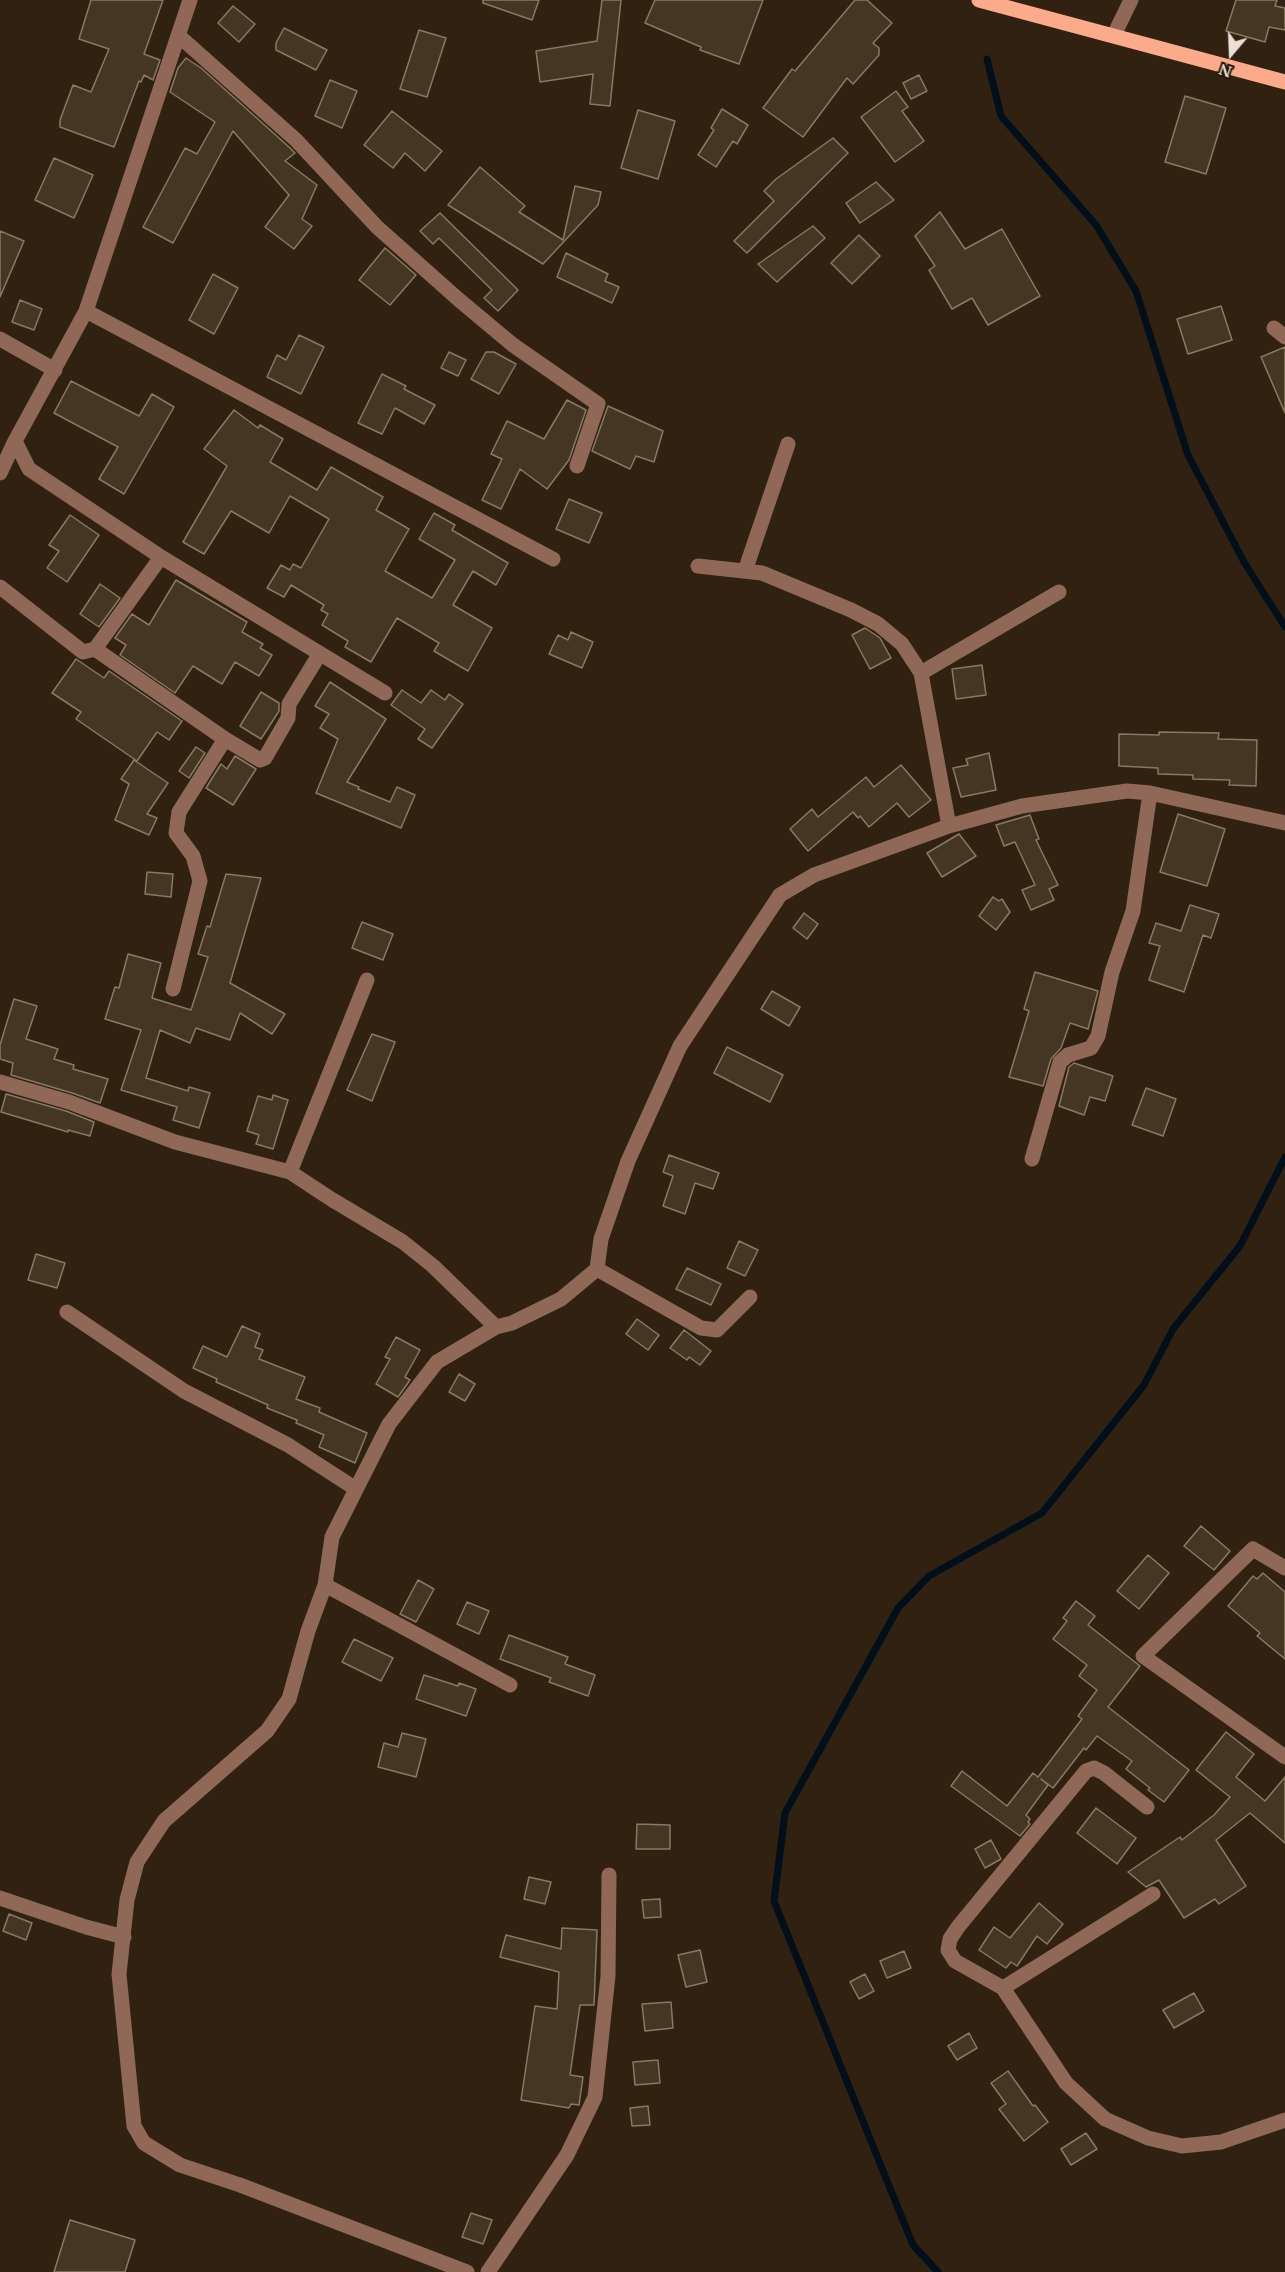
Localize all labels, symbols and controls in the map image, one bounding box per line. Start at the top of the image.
north arrow [1201,24,1261,84]
text: N [1216,59,1234,83]

